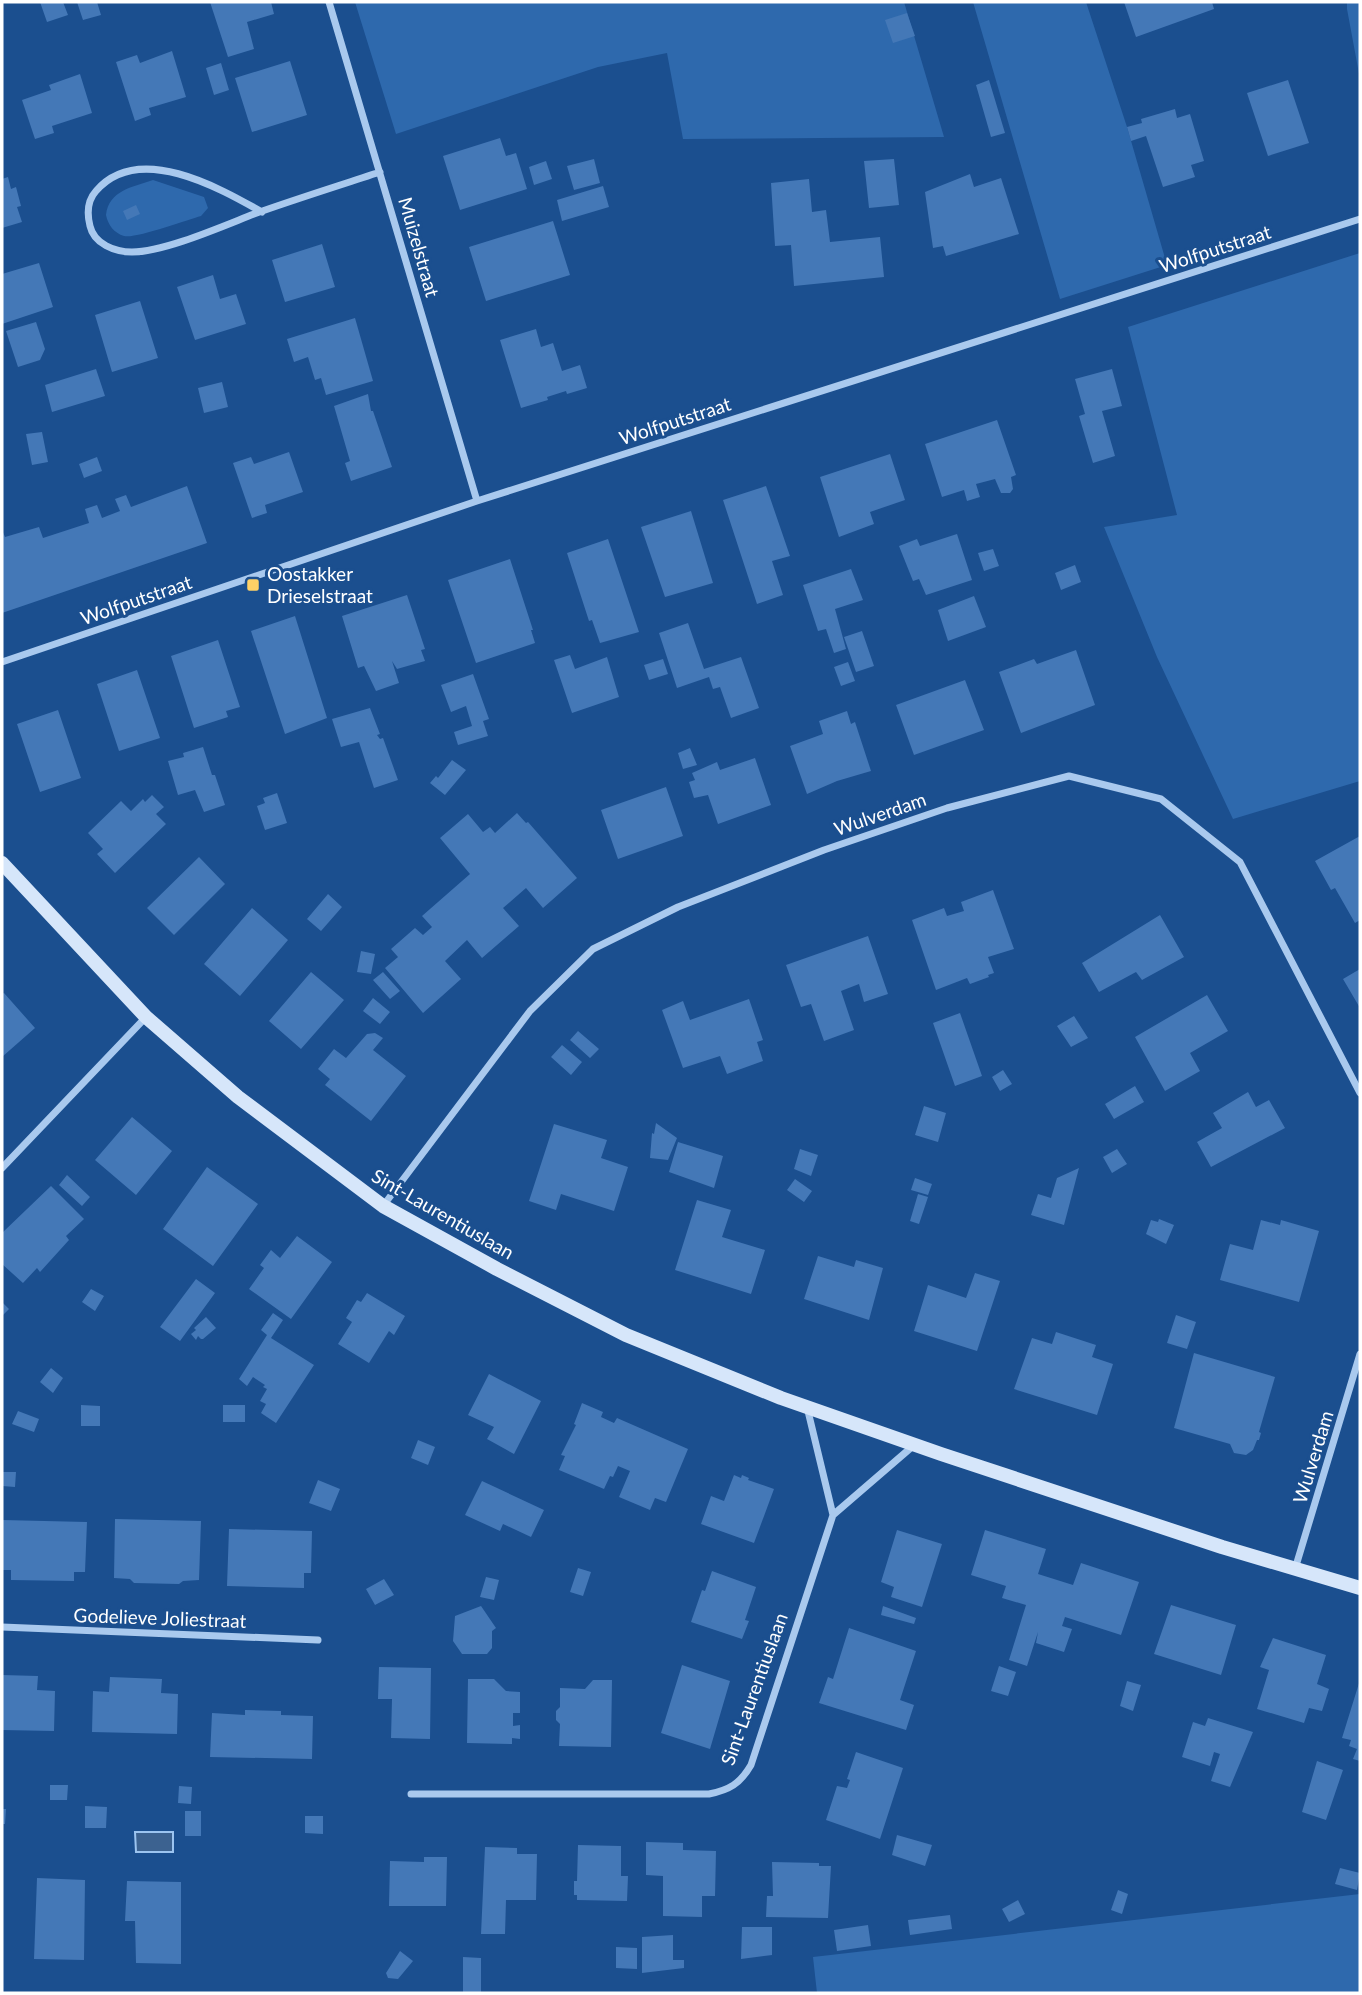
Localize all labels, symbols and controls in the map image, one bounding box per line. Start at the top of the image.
street label: Muizelstraat [394,194,445,300]
street label: Wolfputstraat [1156,220,1274,277]
street label: Wolfputstraat [616,392,734,449]
place label: Oostakker Drieselstraat [267,562,373,607]
street label: Wolfputstraat [77,570,195,629]
marker: Oostakker Drieselstraat [245,577,261,593]
street label: Wulverdam [831,787,929,840]
street label: Sint-Laurentiuslaan [368,1163,518,1264]
street label: Wulverdam [1288,1408,1338,1506]
street label: Godelieve Joliestraat [73,1603,247,1632]
street label: Sint-Laurentiuslaan [715,1610,792,1768]

